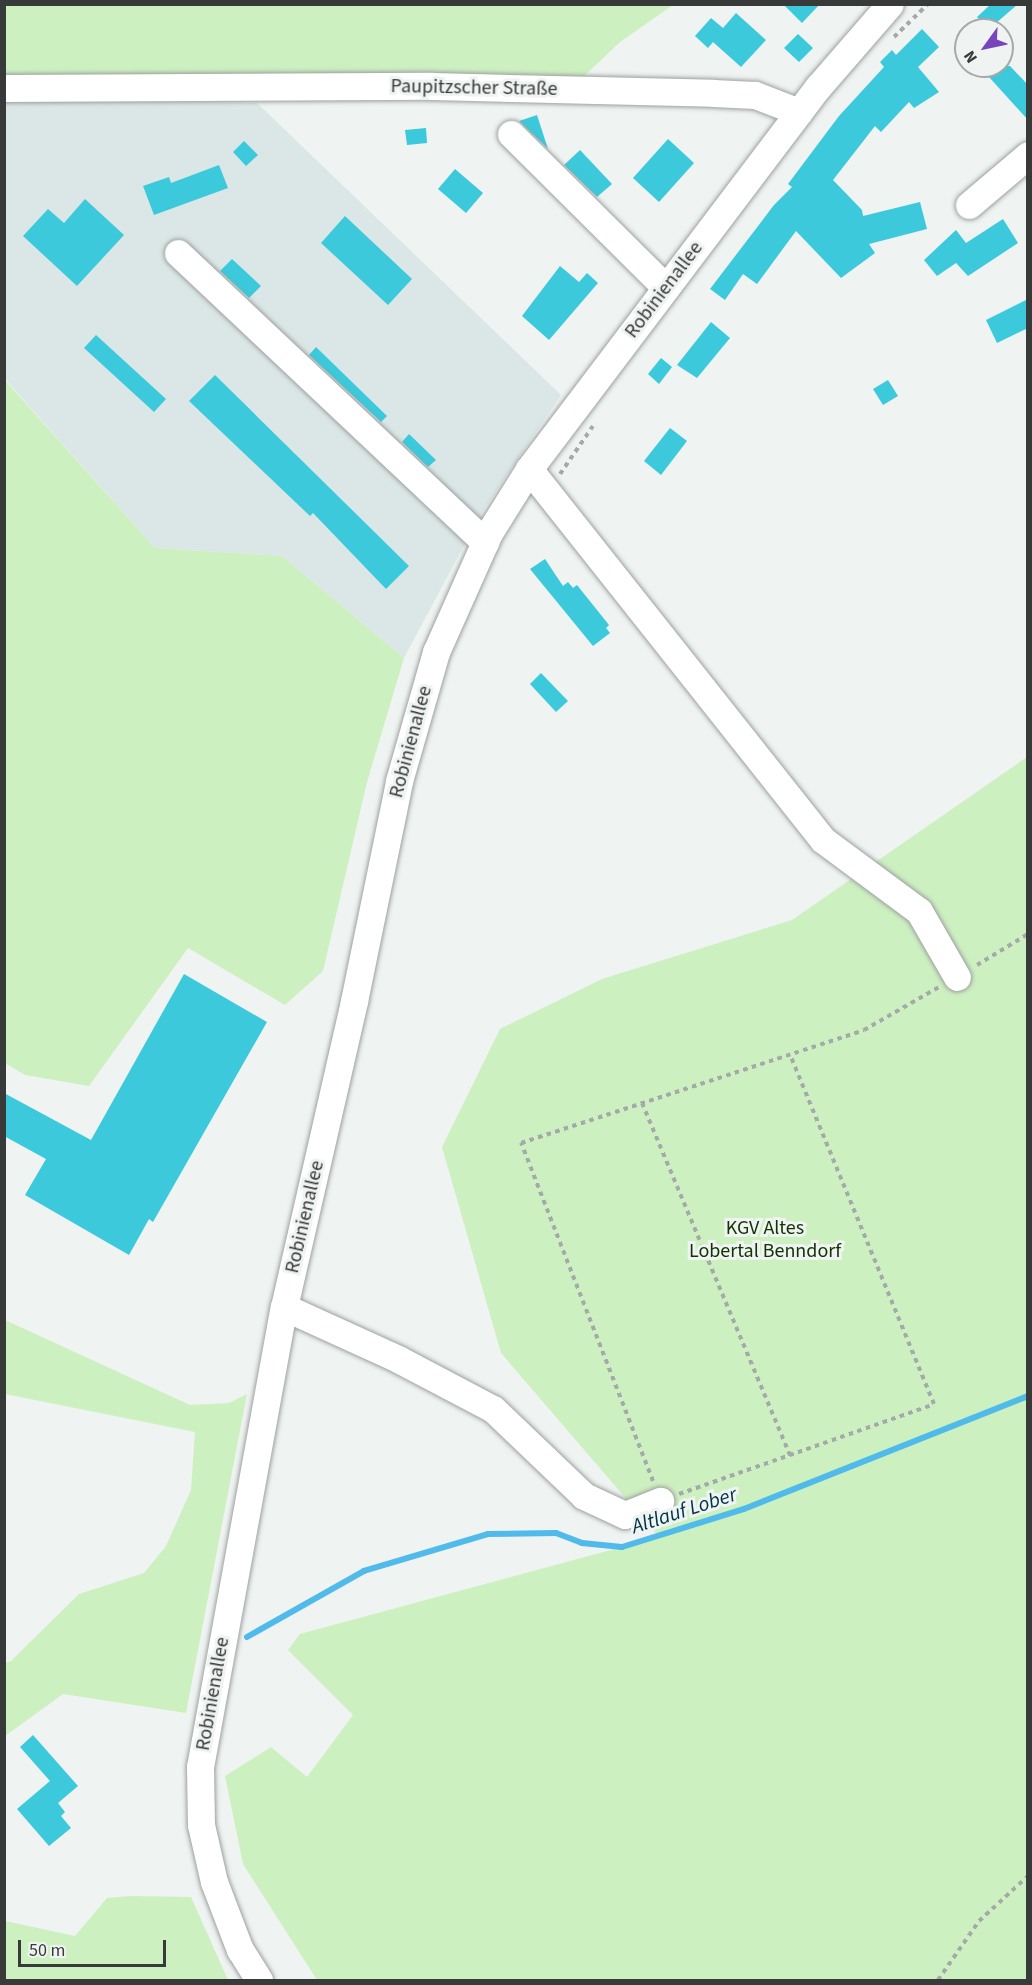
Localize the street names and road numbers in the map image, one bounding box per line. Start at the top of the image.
street label: Paupitzscher Straße [390,75,558,101]
street label: Robinienallee [620,237,708,343]
street label: Robinienallee [385,683,437,801]
street label: Robinienallee [280,1158,330,1276]
street label: Robinienallee [191,1635,235,1753]

